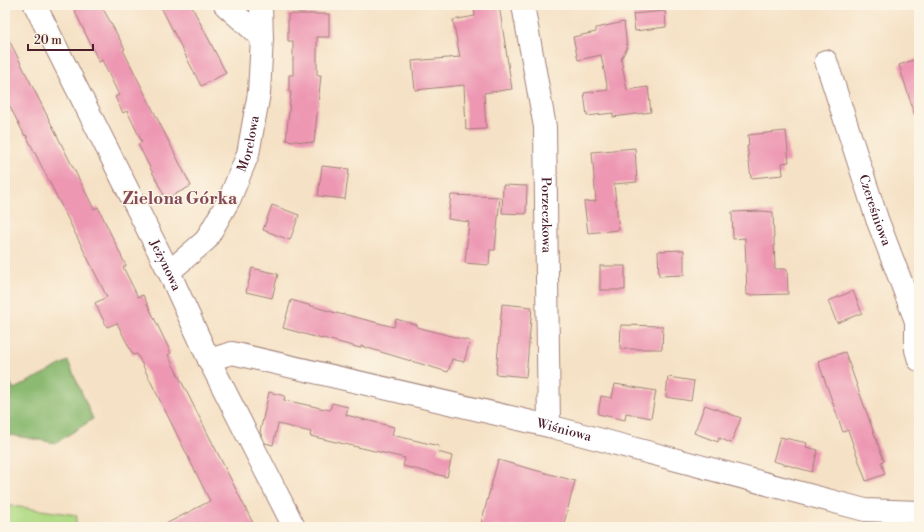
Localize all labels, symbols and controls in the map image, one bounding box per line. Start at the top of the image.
scale bar [28,26,93,52]
text: 20 m [34,33,62,48]
street label: Morelowa [234,114,263,174]
street label: Czereśniowa [855,173,895,249]
street label: Porzeczkowa [538,177,555,254]
district label: Zielona Górka [123,188,238,210]
street label: Jeżynowa [146,236,185,294]
street label: Wiśniowa [534,415,594,445]

